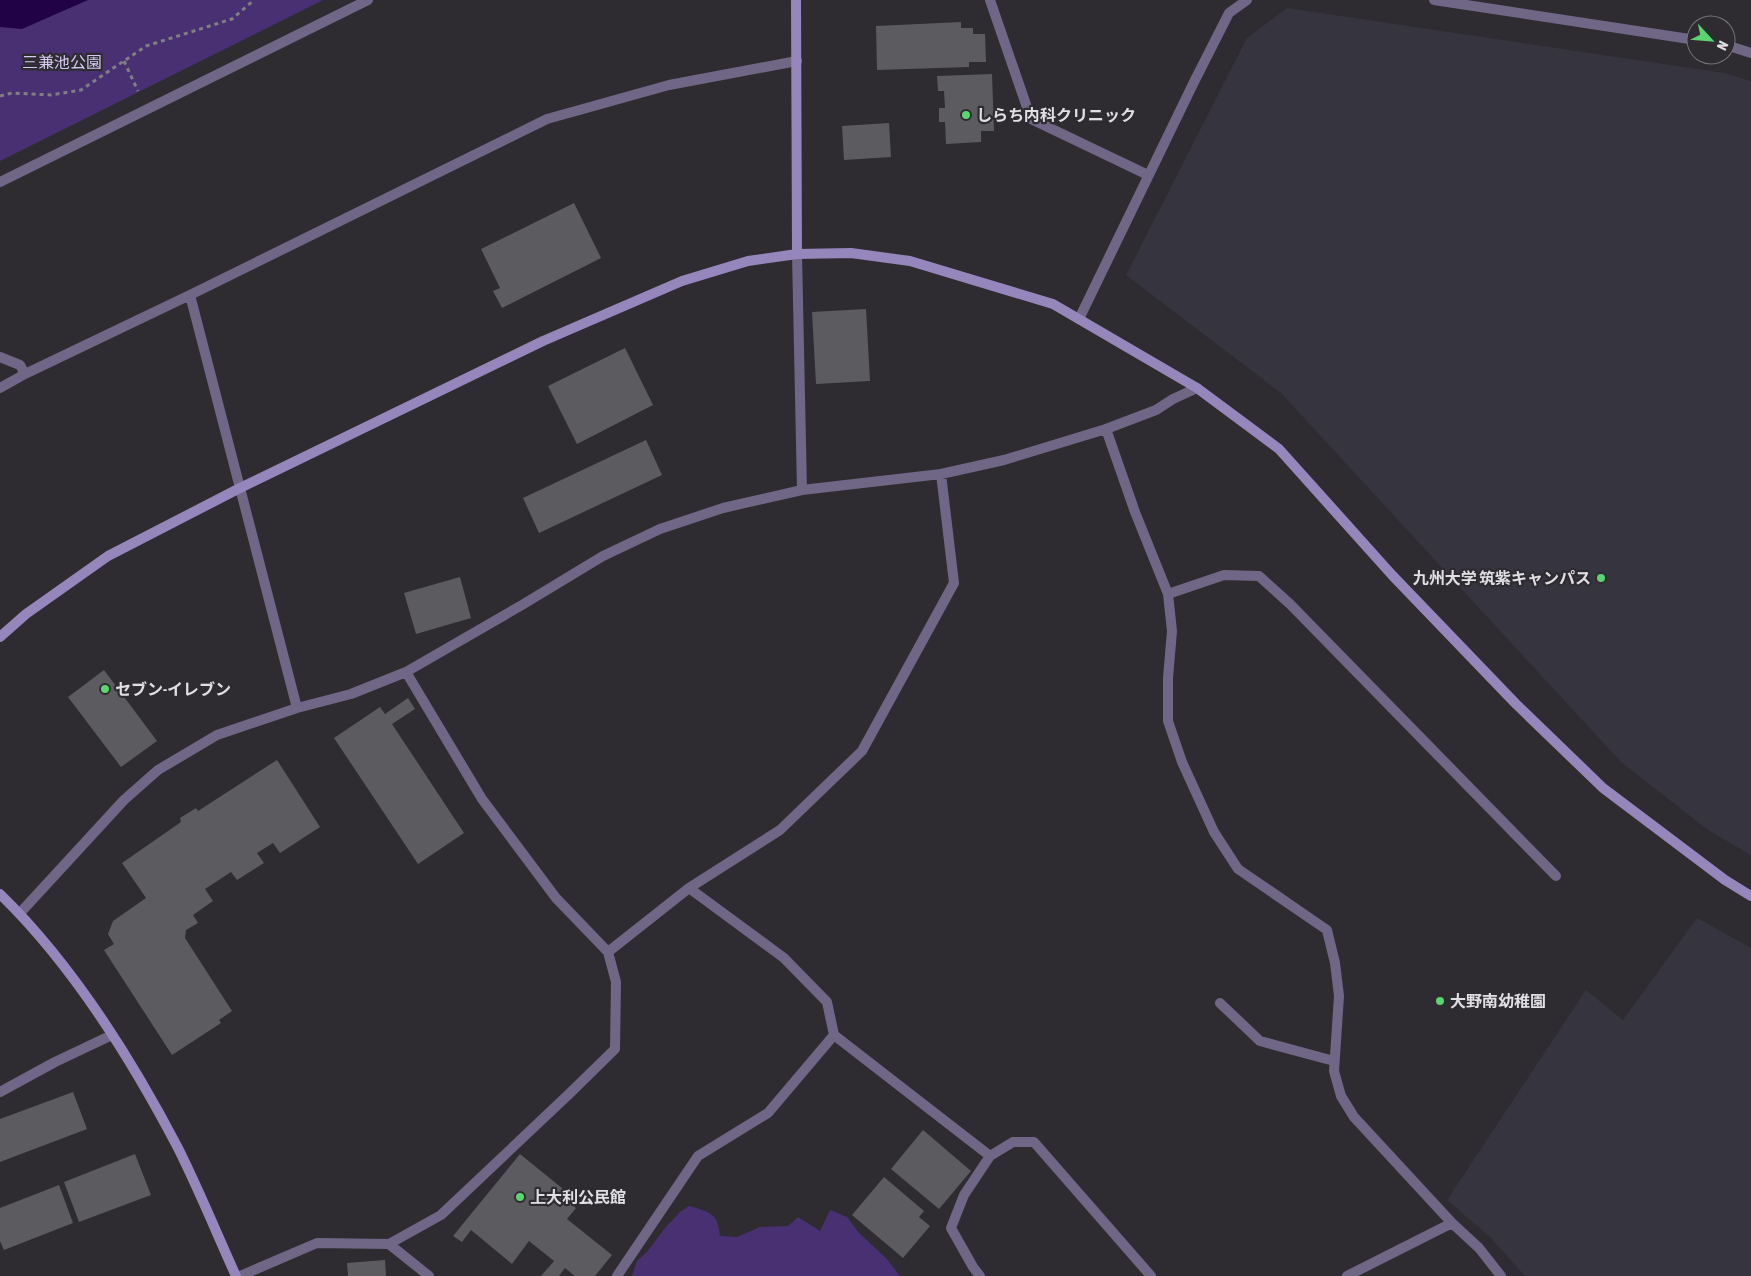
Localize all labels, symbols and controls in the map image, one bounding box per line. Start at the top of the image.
north arrow [1686,15,1736,65]
text: N [1714,38,1732,53]
park label: 三兼池公園 [22,53,102,71]
place label: しらち内科クリニック [976,106,1136,124]
marker: しらち内科クリニック [960,109,972,121]
place label: 九州大学 筑紫キャンパス [1413,569,1591,587]
marker: 九州大学 筑紫キャンパス [1595,572,1607,584]
place label: セブン-イレブン [115,680,231,698]
marker: セブン-イレブン [99,683,111,695]
place label: 大野南幼稚園 [1450,992,1546,1010]
marker: 大野南幼稚園 [1434,995,1446,1007]
place label: 上大利公民館 [530,1188,626,1206]
marker: 上大利公民館 [514,1191,526,1203]

